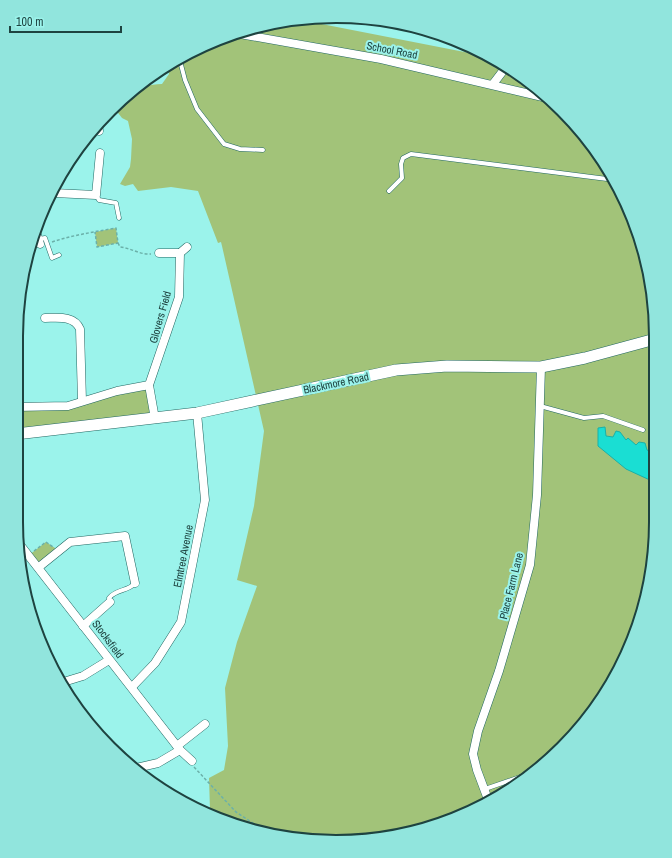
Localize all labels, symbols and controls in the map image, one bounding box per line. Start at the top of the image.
scale bar [10,8,121,34]
text: 100 m [16,14,43,30]
street label: School Road [365,38,419,62]
street label: Glovers Field [146,289,174,345]
street label: Blackmore Road [302,369,370,397]
street label: Elmtree Avenue [170,523,196,589]
street label: Place Farm Lane [496,551,526,621]
street label: Stocksfield [89,617,127,661]

